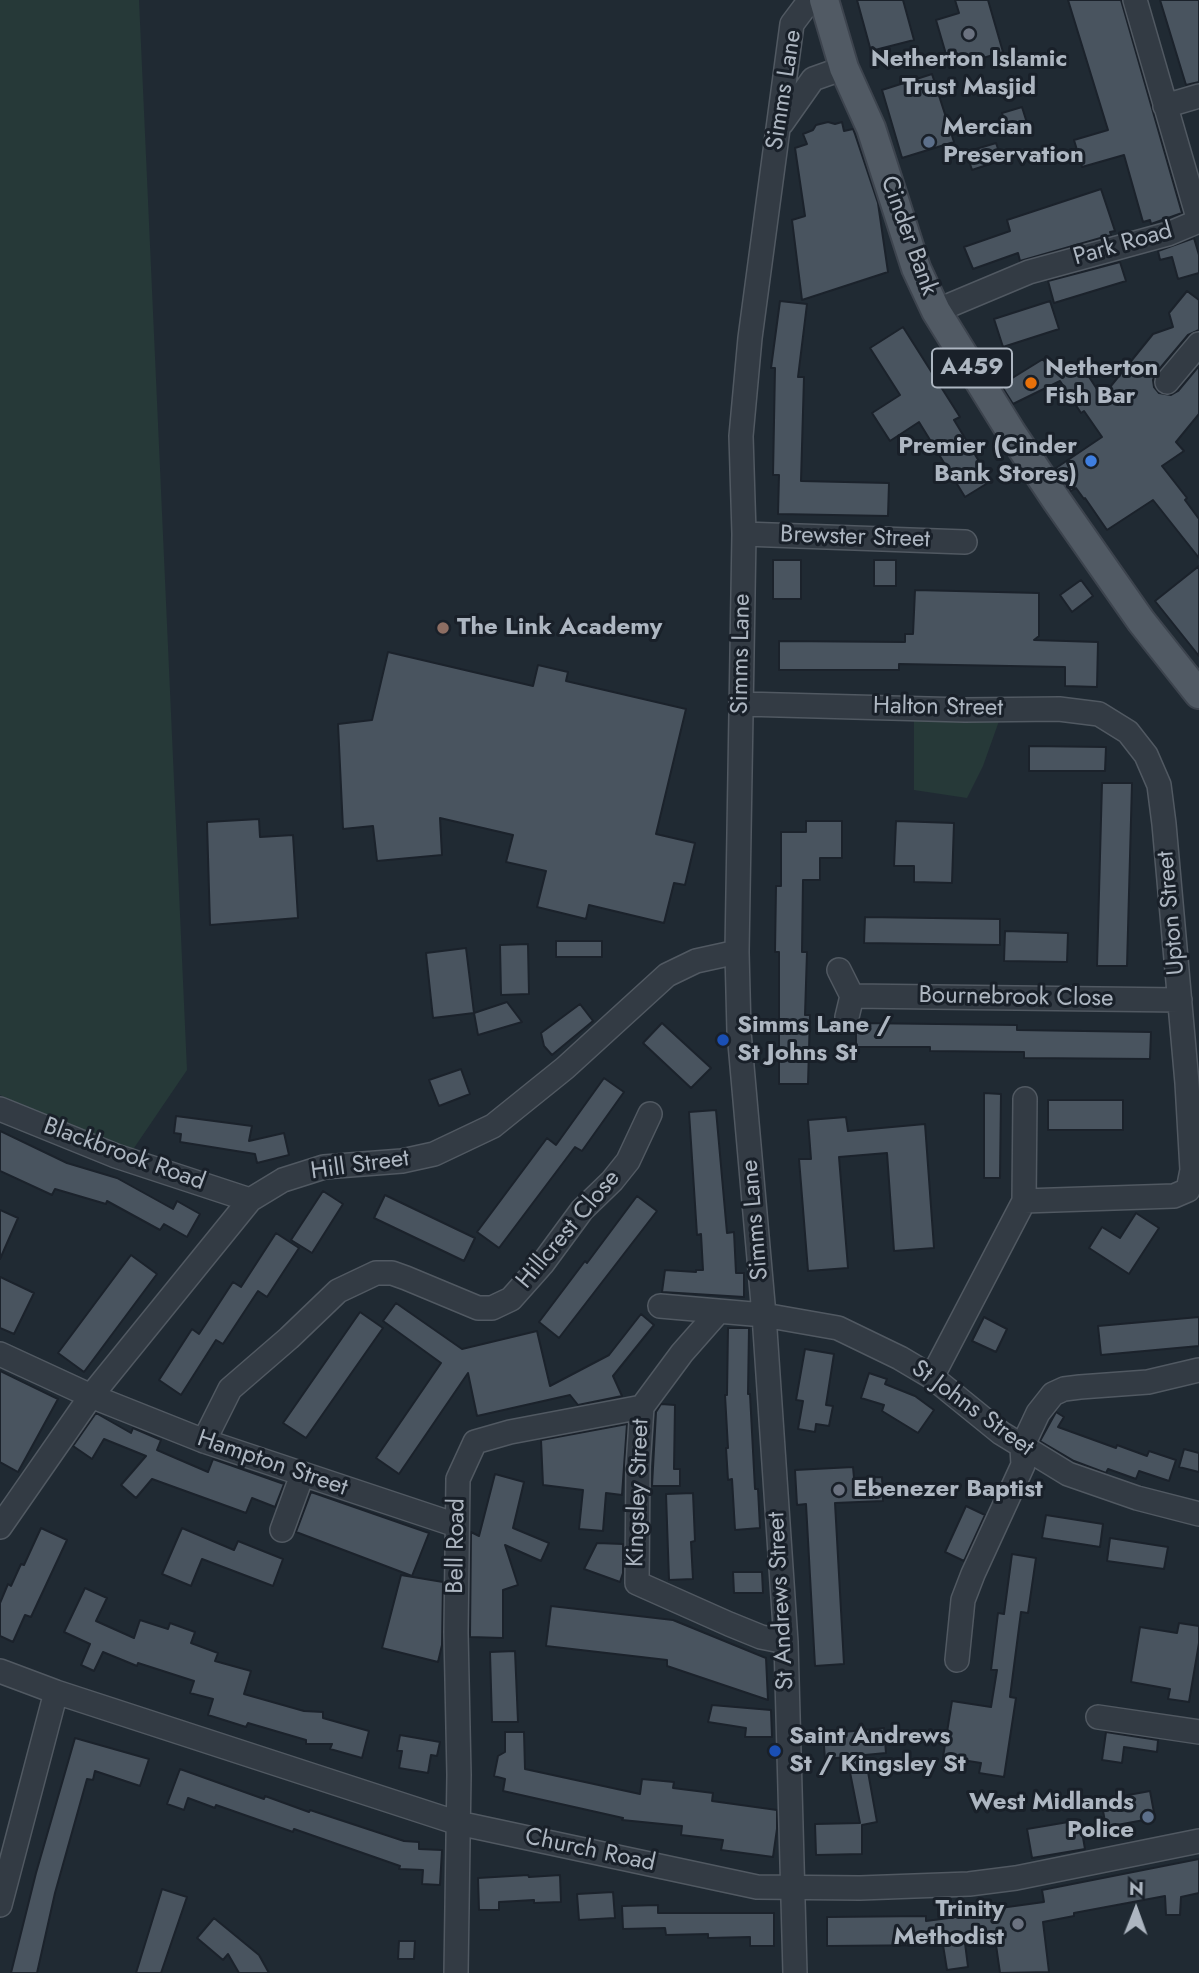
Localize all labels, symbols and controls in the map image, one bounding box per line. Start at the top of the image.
marker: Netherton Islamic Trust Masjid [961,26,977,42]
street label: Simms Lane [761,28,809,152]
place label: Netherton Islamic Trust Masjid [871,46,1067,102]
place label: Mercian Preservation [943,114,1084,170]
marker: Mercian Preservation [921,134,937,150]
street label: Cinder Bank [873,172,943,300]
street label: Park Road [1070,217,1176,273]
road number: A459 [932,348,1012,388]
place label: Netherton Fish Bar [1045,355,1158,411]
marker: Netherton Fish Bar [1023,375,1039,391]
place label: Premier (Cinder Bank Stores) [898,433,1077,489]
marker: Premier (Cinder Bank Stores) [1083,453,1099,469]
street label: Brewster Street [780,521,930,555]
street label: Simms Lane [727,593,757,715]
place label: The Link Academy [457,614,662,642]
marker: The Link Academy [435,620,451,636]
street label: Halton Street [873,692,1003,724]
street label: Upton Street [1152,850,1192,976]
street label: Bournebrook Close [918,982,1114,1014]
place label: Simms Lane / St Johns St [737,1012,891,1068]
marker: Simms Lane / St Johns St [715,1032,731,1048]
street label: Blackbrook Road [39,1112,209,1198]
street label: Hill Street [309,1145,411,1187]
street label: Simms Lane [736,1158,776,1282]
street label: Hillcrest Close [511,1165,627,1295]
street label: St Johns Street [905,1355,1039,1463]
street label: Kingsley Street [622,1418,656,1568]
street label: Hampton Street [193,1425,351,1503]
place label: Ebenezer Baptist [853,1476,1043,1504]
marker: Ebenezer Baptist [831,1482,847,1498]
street label: Bell Road [442,1498,472,1594]
street label: St Andrews Street [763,1511,801,1691]
place label: Saint Andrews St / Kingsley St [789,1723,966,1779]
marker: Saint Andrews St / Kingsley St [767,1743,783,1759]
place label: West Midlands Police [969,1789,1134,1845]
marker: West Midlands Police [1140,1809,1156,1825]
street label: Church Road [522,1823,658,1879]
north arrow [1101,1875,1171,1945]
text: N [1129,1875,1144,1902]
place label: Trinity Methodist [893,1896,1004,1952]
marker: Trinity Methodist [1010,1916,1026,1932]

